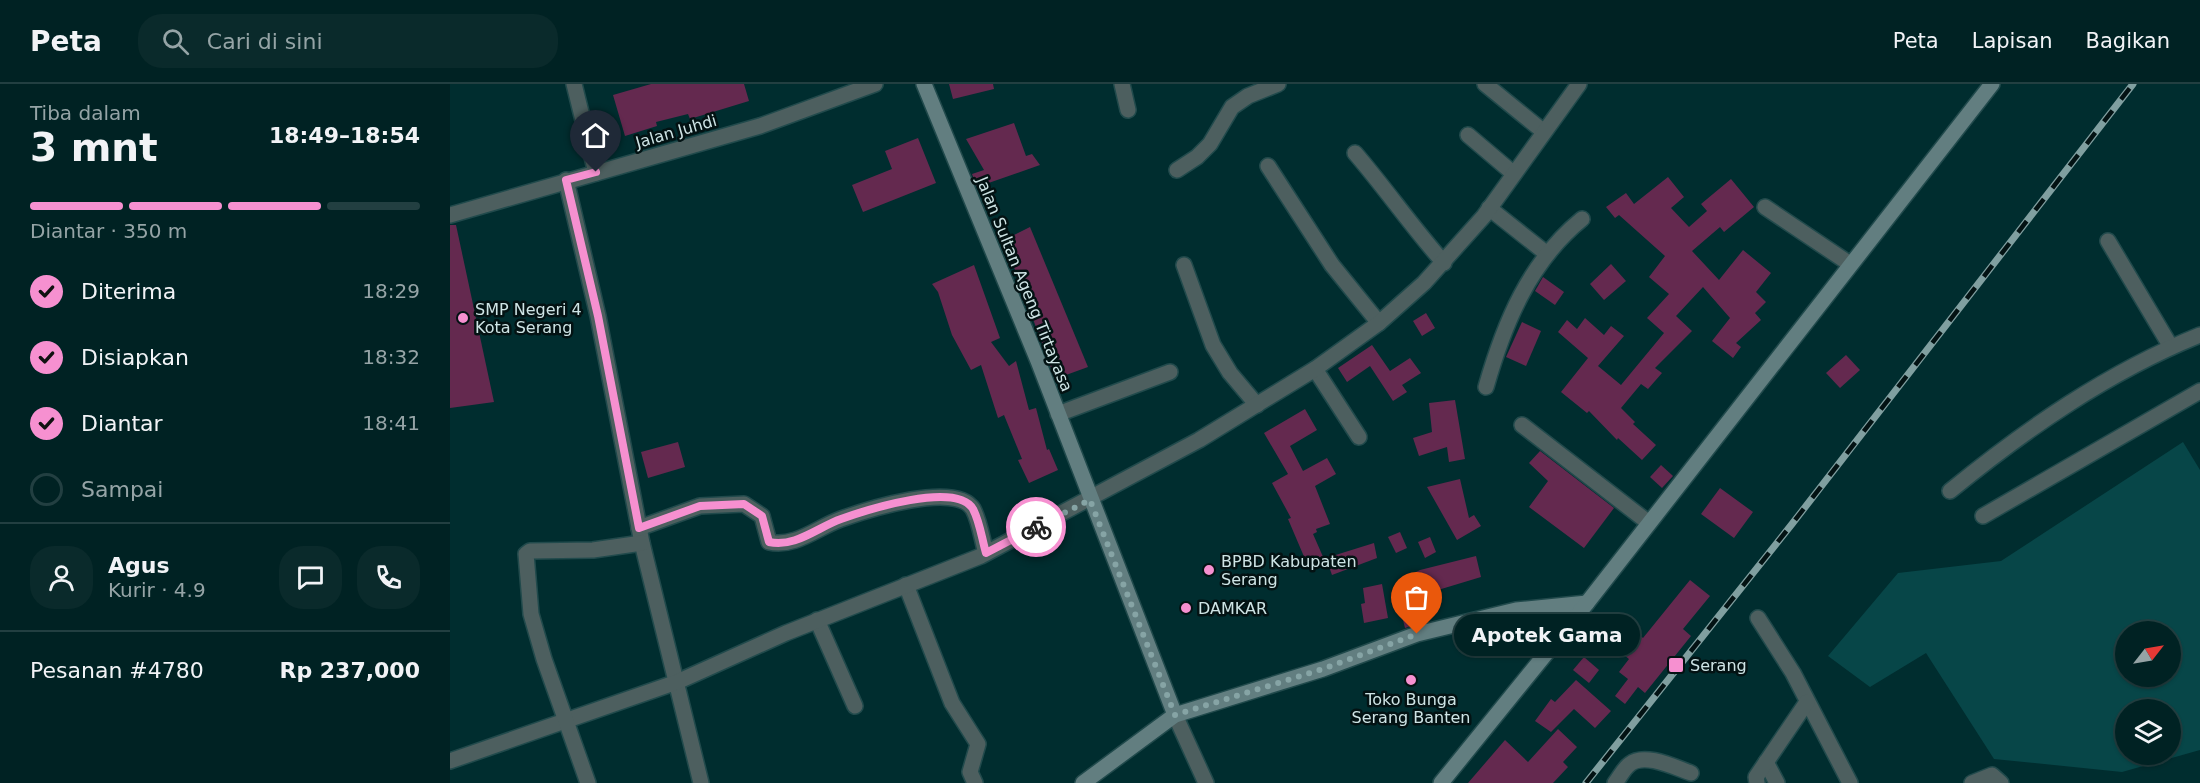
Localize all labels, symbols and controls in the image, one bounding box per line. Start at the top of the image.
search box [138,14,558,68]
text: Peta [30,25,102,58]
icon: search [159,25,192,58]
text: Cari di sini [207,29,323,54]
text: Peta [1893,29,1939,53]
text: Lapisan [1972,29,2053,53]
text: Bagikan [2086,29,2170,53]
text: Tiba dalam [30,101,141,125]
pin [570,110,621,172]
street label: Jalan Juhdi [632,111,719,152]
icon: home [579,119,612,152]
text: 18:49–18:54 [269,123,420,148]
text: 3 mnt [30,125,158,170]
street label: Jalan Sultan Ageng Tirtayasa [972,173,1076,394]
text: Diantar · 350 m [30,219,187,243]
icon: check [30,275,63,308]
text: Diterima [81,279,176,304]
text: 18:29 [362,279,420,303]
place label: SMP Negeri 4 Kota Serang [475,300,582,337]
marker: SMP Negeri 4 Kota Serang [456,311,470,325]
icon: check [30,341,63,374]
text: Disiapkan [81,345,189,370]
text: 18:32 [362,345,420,369]
icon: check [30,407,63,440]
text: Diantar [81,411,163,436]
text: 18:41 [362,411,420,435]
text: Sampai [81,477,163,502]
courier [1006,497,1066,557]
icon: bike [1020,511,1053,544]
button: person [30,546,93,609]
button: chat [279,546,342,609]
button: phone [357,546,420,609]
place label: BPBD Kabupaten Serang [1221,552,1357,589]
text: Agus [108,553,170,578]
marker: BPBD Kabupaten Serang [1202,563,1216,577]
pin [1391,572,1442,634]
text: Kurir · 4.9 [108,578,206,602]
icon: bag [1400,581,1433,614]
place label: DAMKAR [1198,599,1267,618]
marker: DAMKAR [1179,601,1193,615]
callout: Apotek Gama [1453,613,1639,655]
north arrow [2115,621,2181,687]
map controls [2115,621,2181,765]
text: Apotek Gama [1471,623,1623,647]
marker: Serang [1667,656,1685,674]
place label: Serang [1690,656,1747,675]
text: Pesanan #4780 [30,658,204,683]
text: Rp 237,000 [279,658,420,683]
marker: Toko Bunga Serang Banten [1404,673,1418,687]
place label: Toko Bunga Serang Banten [1352,690,1470,727]
button: layers [2115,699,2181,765]

